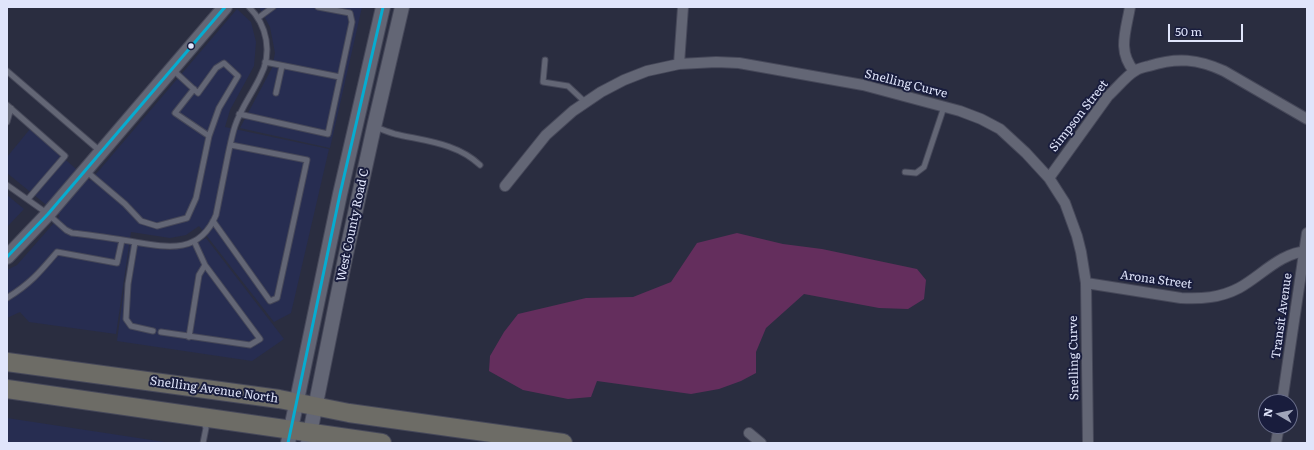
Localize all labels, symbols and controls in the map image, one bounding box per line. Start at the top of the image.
scale bar [1170,16,1245,42]
text: 50 m [1175,22,1202,40]
unlabelled marker [186,41,196,51]
street label: Snelling Curve [863,67,949,101]
street label: Simpson Street [1047,77,1111,155]
street label: West County Road C [334,167,372,283]
street label: Arona Street [1119,268,1193,292]
street label: Transit Avenue [1269,272,1295,360]
street label: Snelling Curve [1066,316,1082,400]
street label: Snelling Avenue North [149,374,279,406]
north arrow [1258,394,1298,434]
text: N [1259,406,1276,418]

